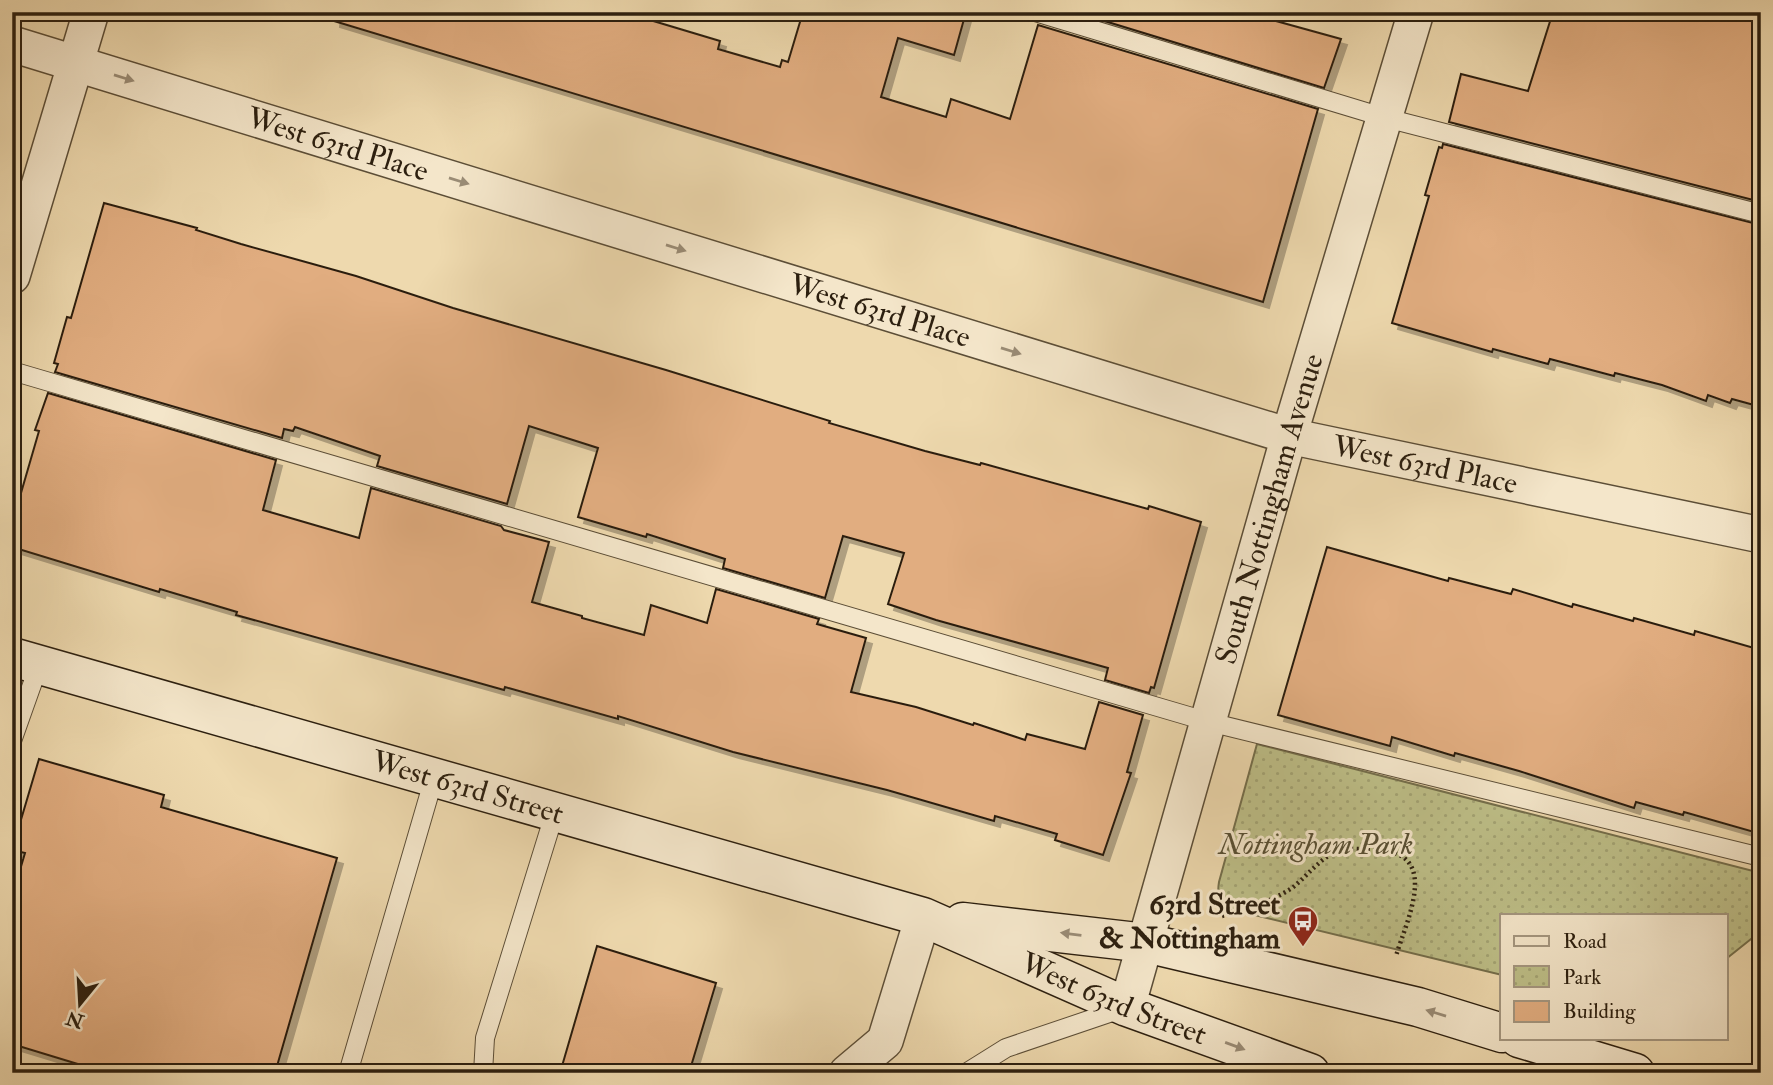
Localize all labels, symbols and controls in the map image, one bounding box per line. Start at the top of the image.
one-way arrow [114,74,135,84]
street label: West 63rd Place [242,99,433,189]
one-way arrow [449,176,470,187]
one-way arrow [666,243,687,253]
street label: West 63rd Place [784,265,975,356]
one-way arrow [1001,346,1022,356]
street label: South Nottingham Avenue [1207,349,1331,668]
street label: West 63rd Place [1329,427,1521,502]
street label: West 63rd Street [367,742,568,832]
park label: Nottingham Park [1217,826,1413,863]
place label: 63rd Street & Nottingham [1099,886,1281,957]
bus stop icon: 63rd Street & Nottingham [1286,904,1320,948]
legend [1500,914,1728,1040]
text: Road [1563,928,1608,955]
one-way arrow [1060,929,1082,940]
street label: West 63rd Street [1014,944,1212,1053]
text: Park [1563,964,1601,991]
north arrow [46,970,116,1040]
text: Building [1563,998,1636,1025]
text: N [62,1005,88,1034]
one-way arrow [1426,1007,1447,1017]
one-way arrow [1224,1041,1245,1052]

